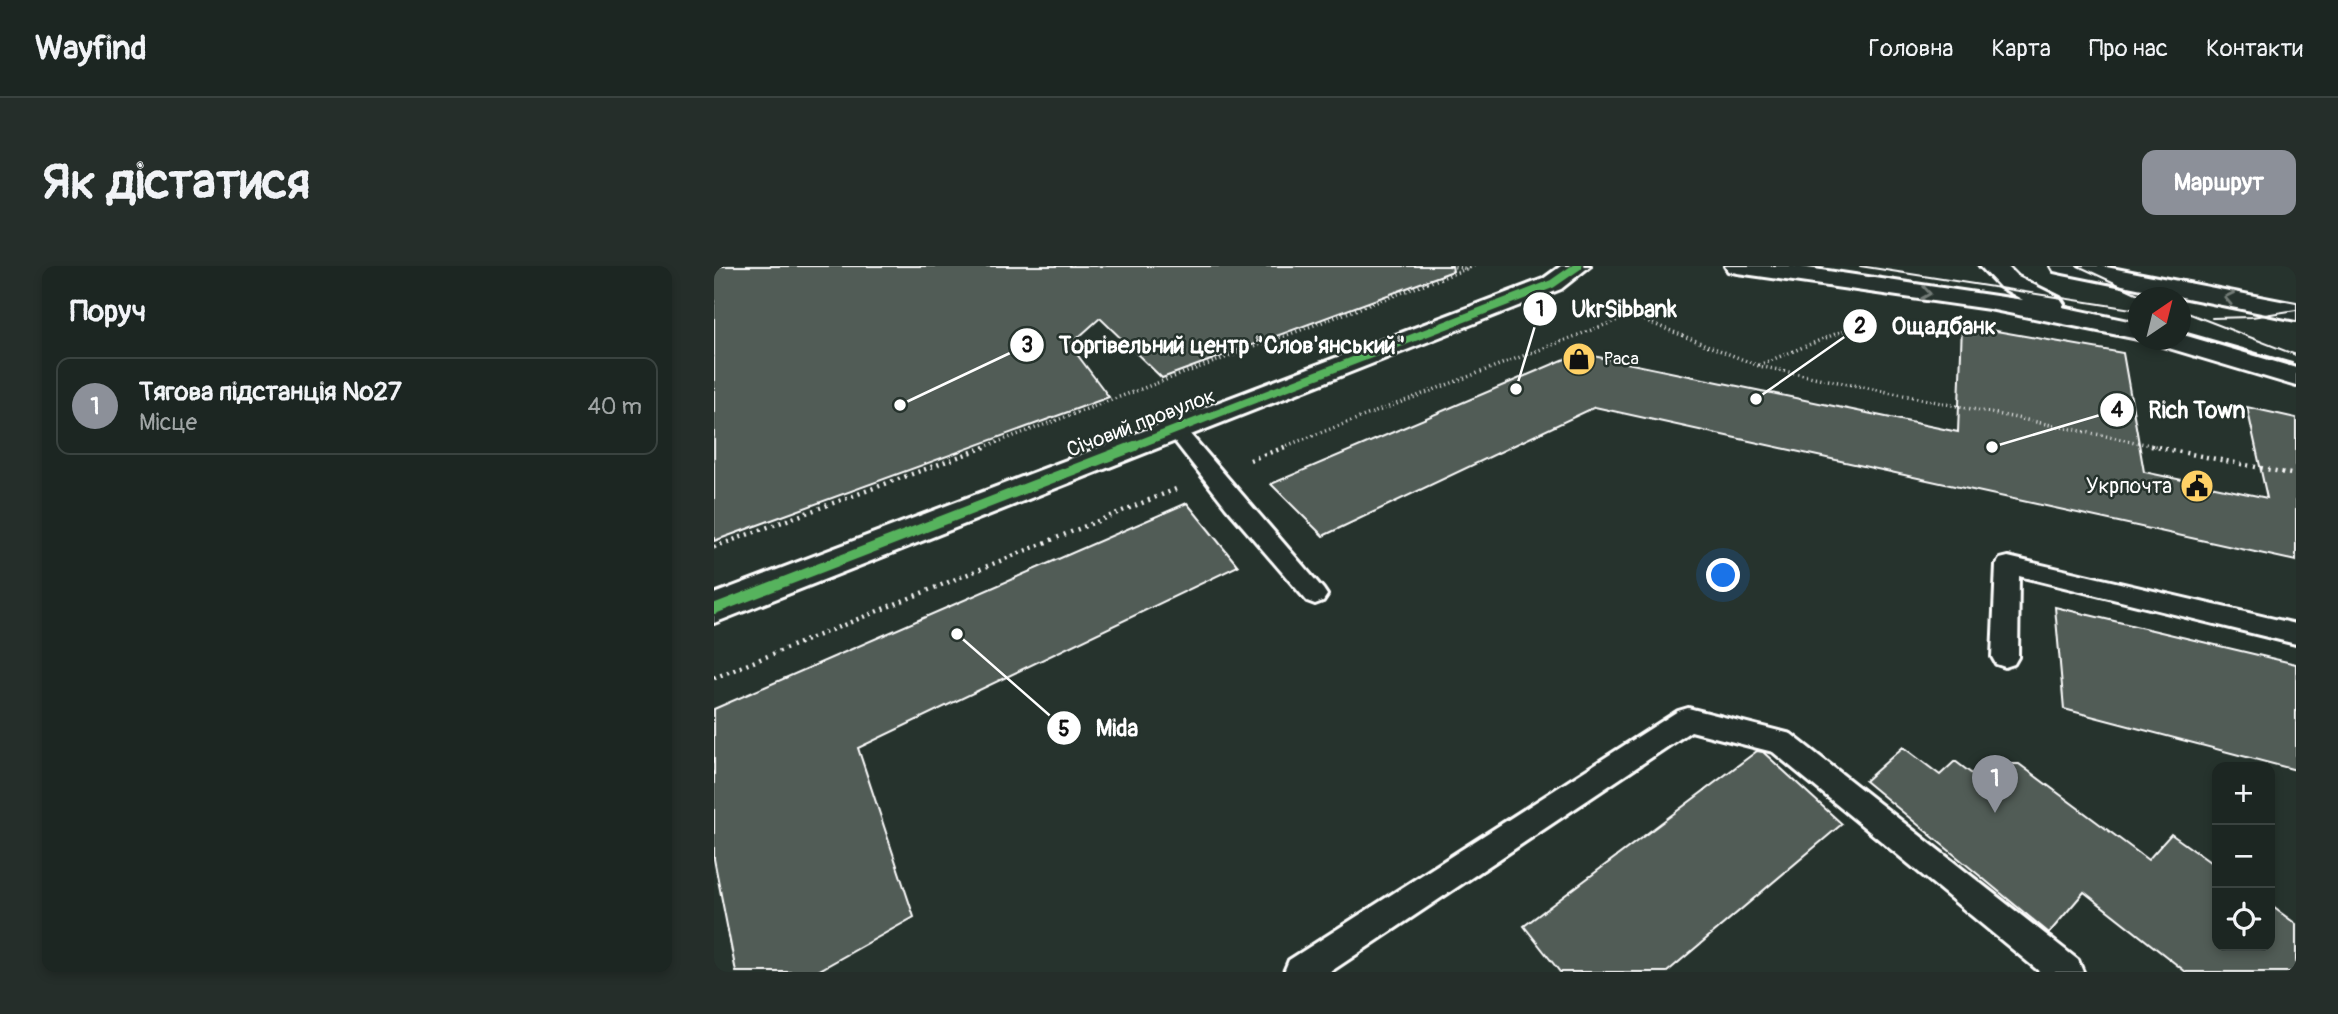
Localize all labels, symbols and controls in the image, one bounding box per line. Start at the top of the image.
text: Wayfind [35,28,147,69]
text: Головна [1869,34,1953,63]
text: Карта [1991,34,2051,63]
text: Про нас [2089,34,2168,63]
text: Контакти [2206,34,2303,63]
button: Маршрут [2142,150,2296,215]
text: Як дістатися [42,152,310,213]
one-way arrow [1920,285,1932,300]
callout: UkrSibbank [1522,287,1691,331]
north arrow [2128,287,2191,350]
one-way arrow [2223,291,2235,306]
text: Поруч [70,293,146,330]
text: UkrSibbank [1571,295,1677,324]
text: 1 [1536,296,1544,323]
callout: Ощадбанк [1843,304,2011,348]
text: Ощадбанк [1892,312,1997,341]
text: 2 [1854,313,1866,340]
callout: Торгівельний центр "Слов'янський" [1010,323,1419,367]
text: Торгівельний центр "Слов'янський" [1058,331,1405,360]
text: 3 [1021,332,1033,359]
shop icon: Раса [1560,340,1598,378]
place label: Раса [1604,348,1639,371]
text: Тягова пiдстанцiя №27 [139,376,402,408]
street label: Січовий провулок [1063,382,1219,464]
callout: Rich Town [2100,388,2260,432]
text: 1 [91,392,100,421]
text: 40 m [588,392,642,421]
text: Rich Town [2148,396,2246,425]
text: 4 [2111,397,2124,424]
text: Місце [139,408,197,437]
public building icon: Укрпочта [2178,467,2216,505]
place label: Укрпочта [2086,473,2172,500]
your location [1706,558,1740,592]
callout: Mida [1047,706,1152,750]
text: Mida [1096,714,1139,743]
text: 5 [1058,716,1070,743]
pin: 1 [1972,755,2018,813]
map controls [2212,762,2275,951]
button: + [2212,762,2275,825]
button: − [2212,825,2275,888]
button: locate [2212,888,2275,951]

